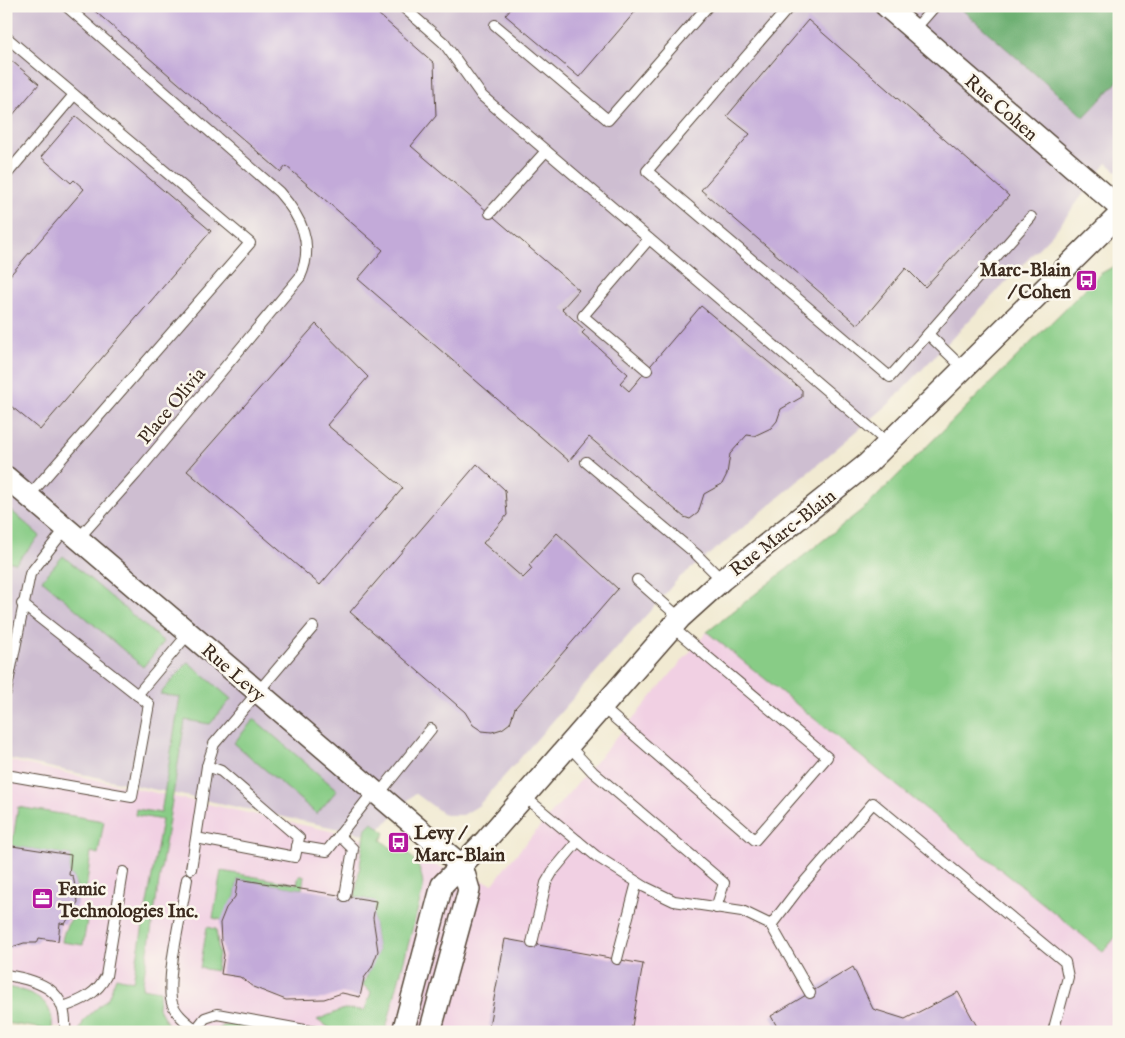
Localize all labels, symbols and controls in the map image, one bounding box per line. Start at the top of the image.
street label: Rue Cohen [959,70,1042,147]
place label: Marc-Blain / Cohen [980,259,1071,305]
bus stop icon: Marc-Blain / Cohen [1075,268,1099,292]
street label: Place Olivia [133,362,212,450]
street label: Rue Marc-Blain [725,485,841,583]
street label: Rue Levy [196,639,270,708]
place label: Levy / Marc-Blain [414,822,505,868]
bus stop icon: Levy / Marc-Blain [386,831,410,855]
place label: Famic Technologies Inc. [57,878,198,924]
office icon: Famic Technologies Inc. [30,887,54,911]

